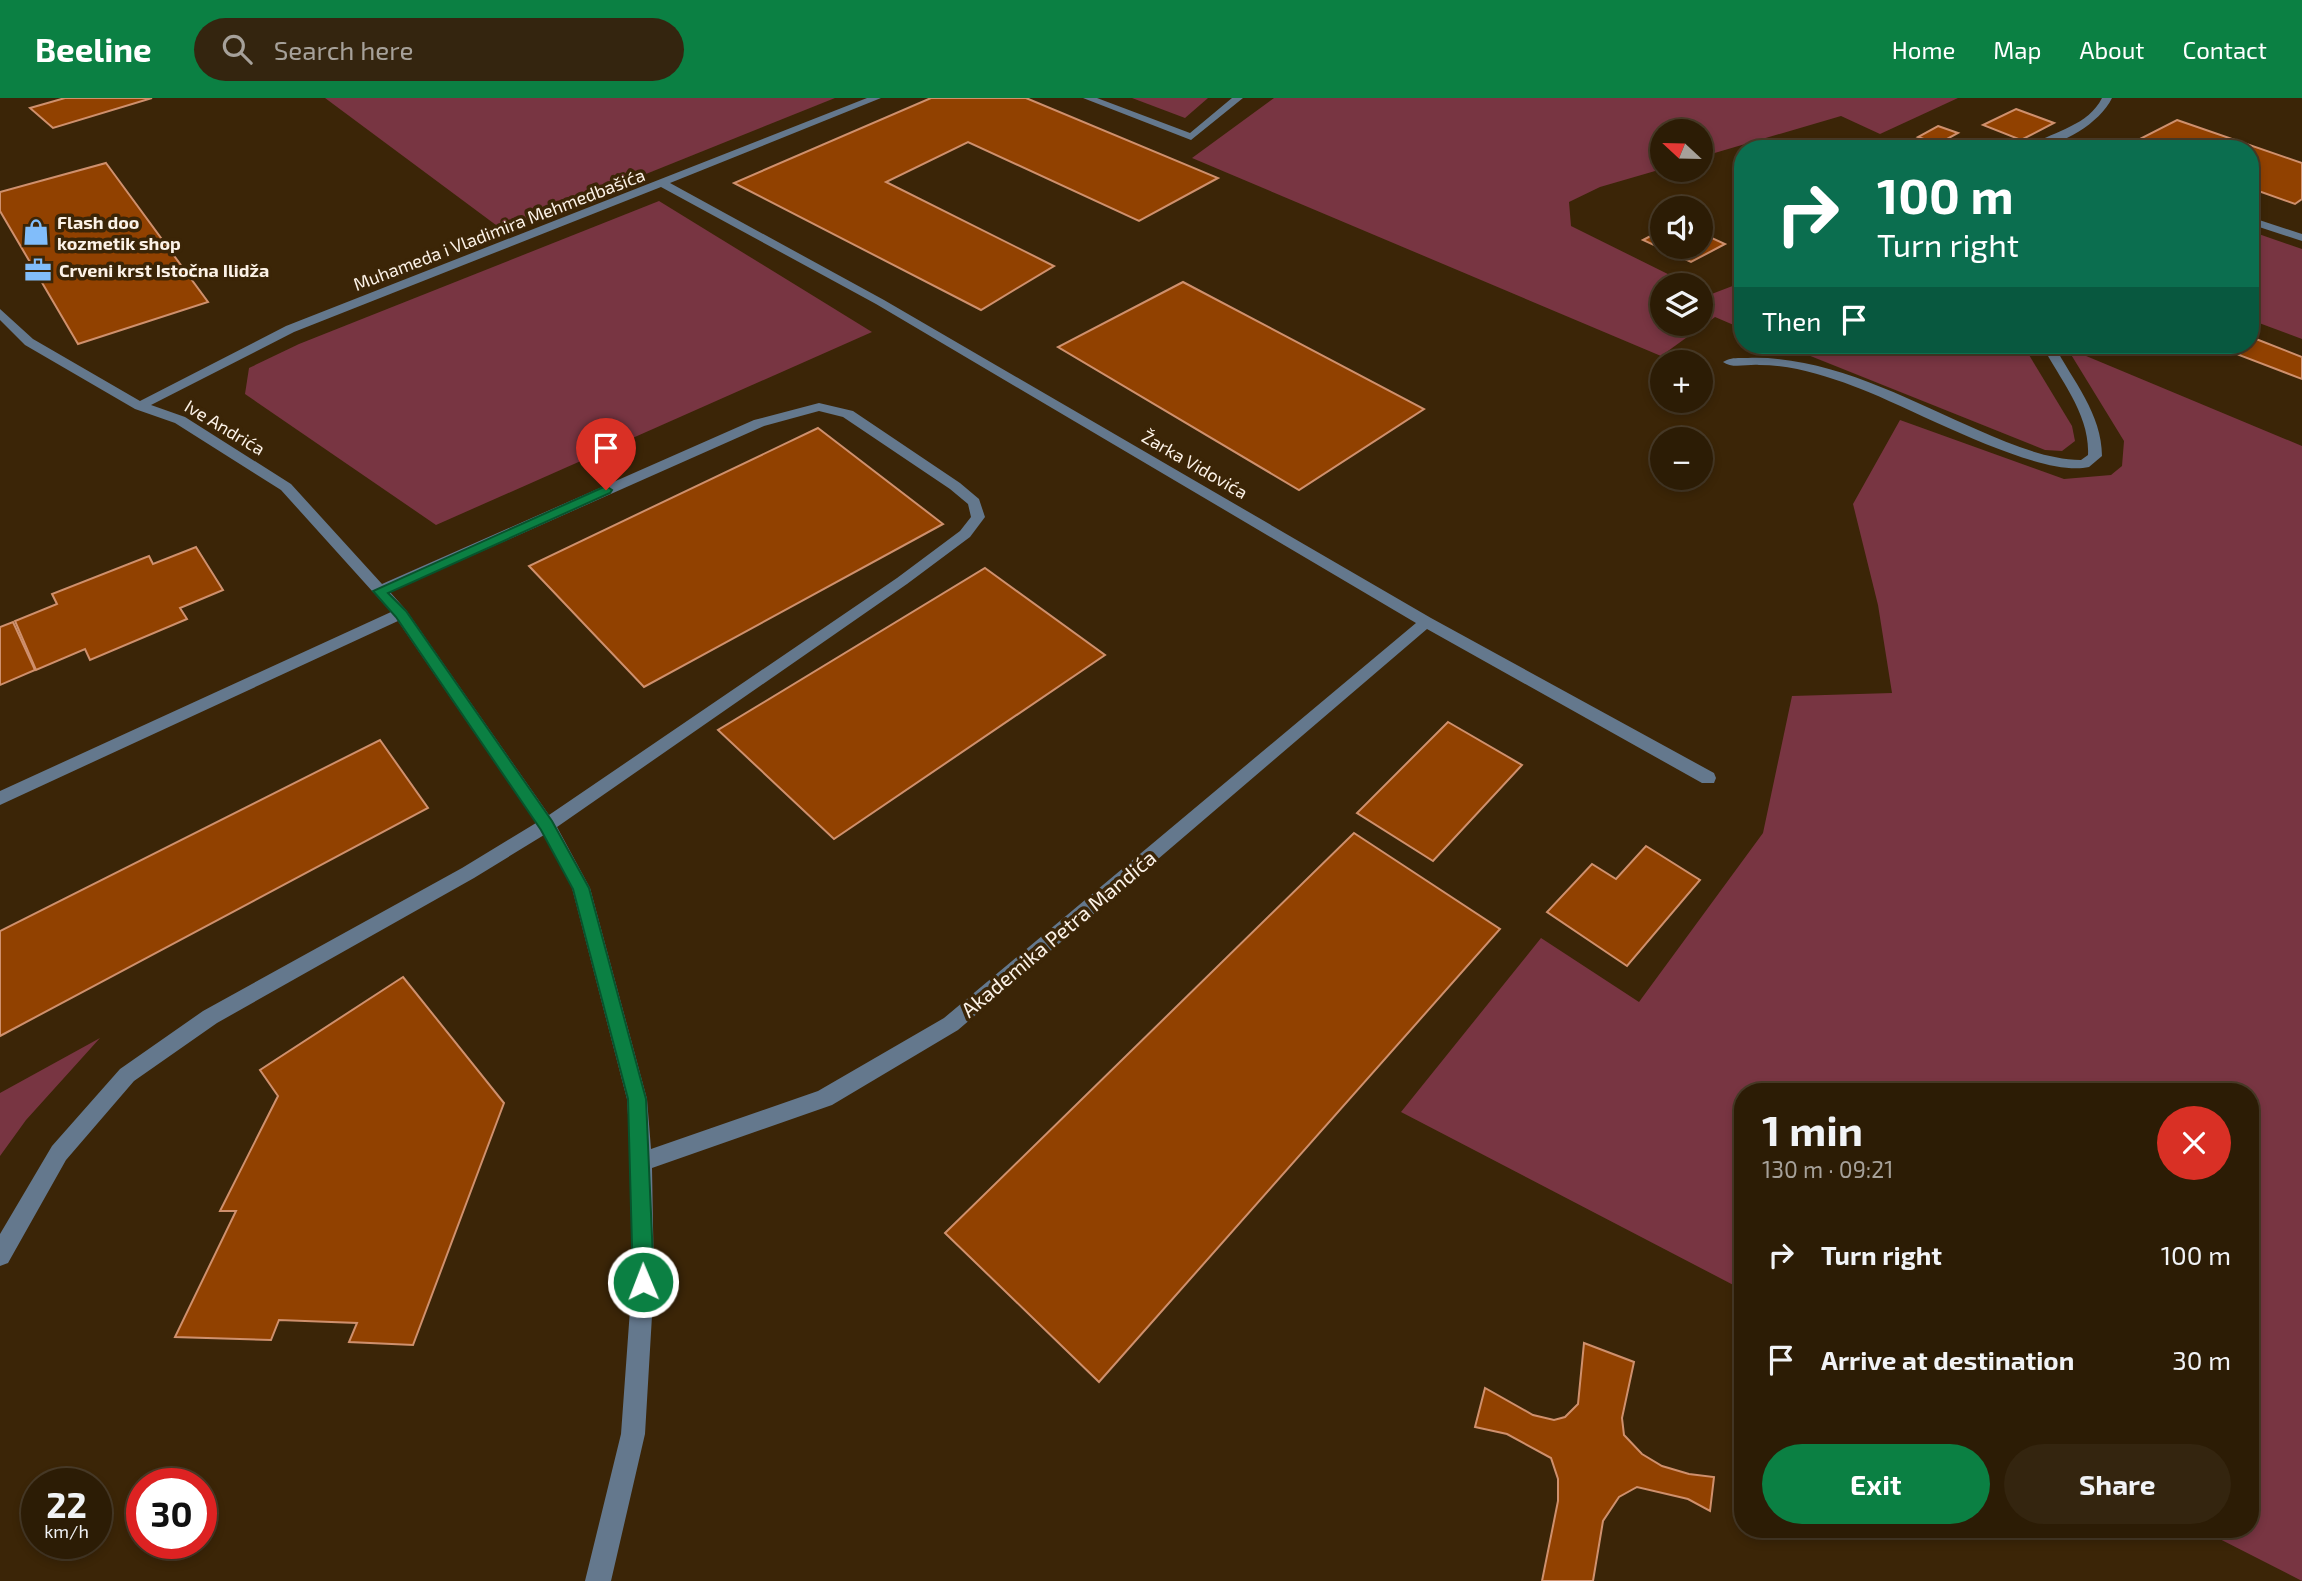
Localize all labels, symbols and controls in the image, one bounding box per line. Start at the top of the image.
search box [194,18,684,81]
text: Beeline [35,29,152,69]
icon: search [218,30,256,68]
text: Search here [274,34,413,65]
text: Home [1892,35,1955,64]
text: Map [1993,35,2041,64]
text: About [2079,35,2145,64]
text: Contact [2183,35,2267,64]
north arrow [1650,119,1713,182]
map controls [1650,119,1713,490]
street label: Muhameda i Vladimira Mehmedbašića [350,163,648,295]
text: 100 m [1877,165,2014,224]
icon: right [1762,168,1853,259]
button: sound [1650,196,1713,259]
place label: Flash doo kozmetik shop [57,211,181,254]
shop icon: Flash doo kozmetik shop [21,217,51,247]
text: Turn right [1877,225,2019,263]
office icon: Crveni krst Istočna Ilidža [23,255,53,285]
place label: Crveni krst Istočna Ilidža [59,259,269,281]
button: layers [1650,273,1713,336]
icon: arrive [1835,301,1873,339]
text: Then [1762,305,1821,336]
button: + [1650,350,1713,413]
street label: Ive Andrića [181,394,269,460]
pin [576,418,636,490]
street label: Žarka Vidovića [1138,425,1252,503]
button: − [1650,427,1713,490]
icon: arrive [587,429,625,467]
street label: Akademika Petra Mandića [956,844,1160,1022]
text: 1 min [1762,1104,1863,1154]
button: close [2157,1106,2231,1180]
text: 130 m · 09:21 [1762,1155,1893,1183]
icon: right [1762,1236,1800,1274]
text: Turn right [1821,1239,1942,1270]
text: 100 m [2161,1239,2231,1270]
position arrow [606,1245,680,1319]
icon: arrive [1762,1341,1800,1379]
text: Arrive at destination [1821,1344,2074,1375]
text: 30 m [2172,1344,2231,1375]
button: Exit [1762,1444,1990,1524]
button: Share [2004,1444,2231,1524]
speed limit sign: 30 [126,1468,217,1559]
text: 22 [46,1483,87,1525]
text: km/h [44,1520,89,1542]

